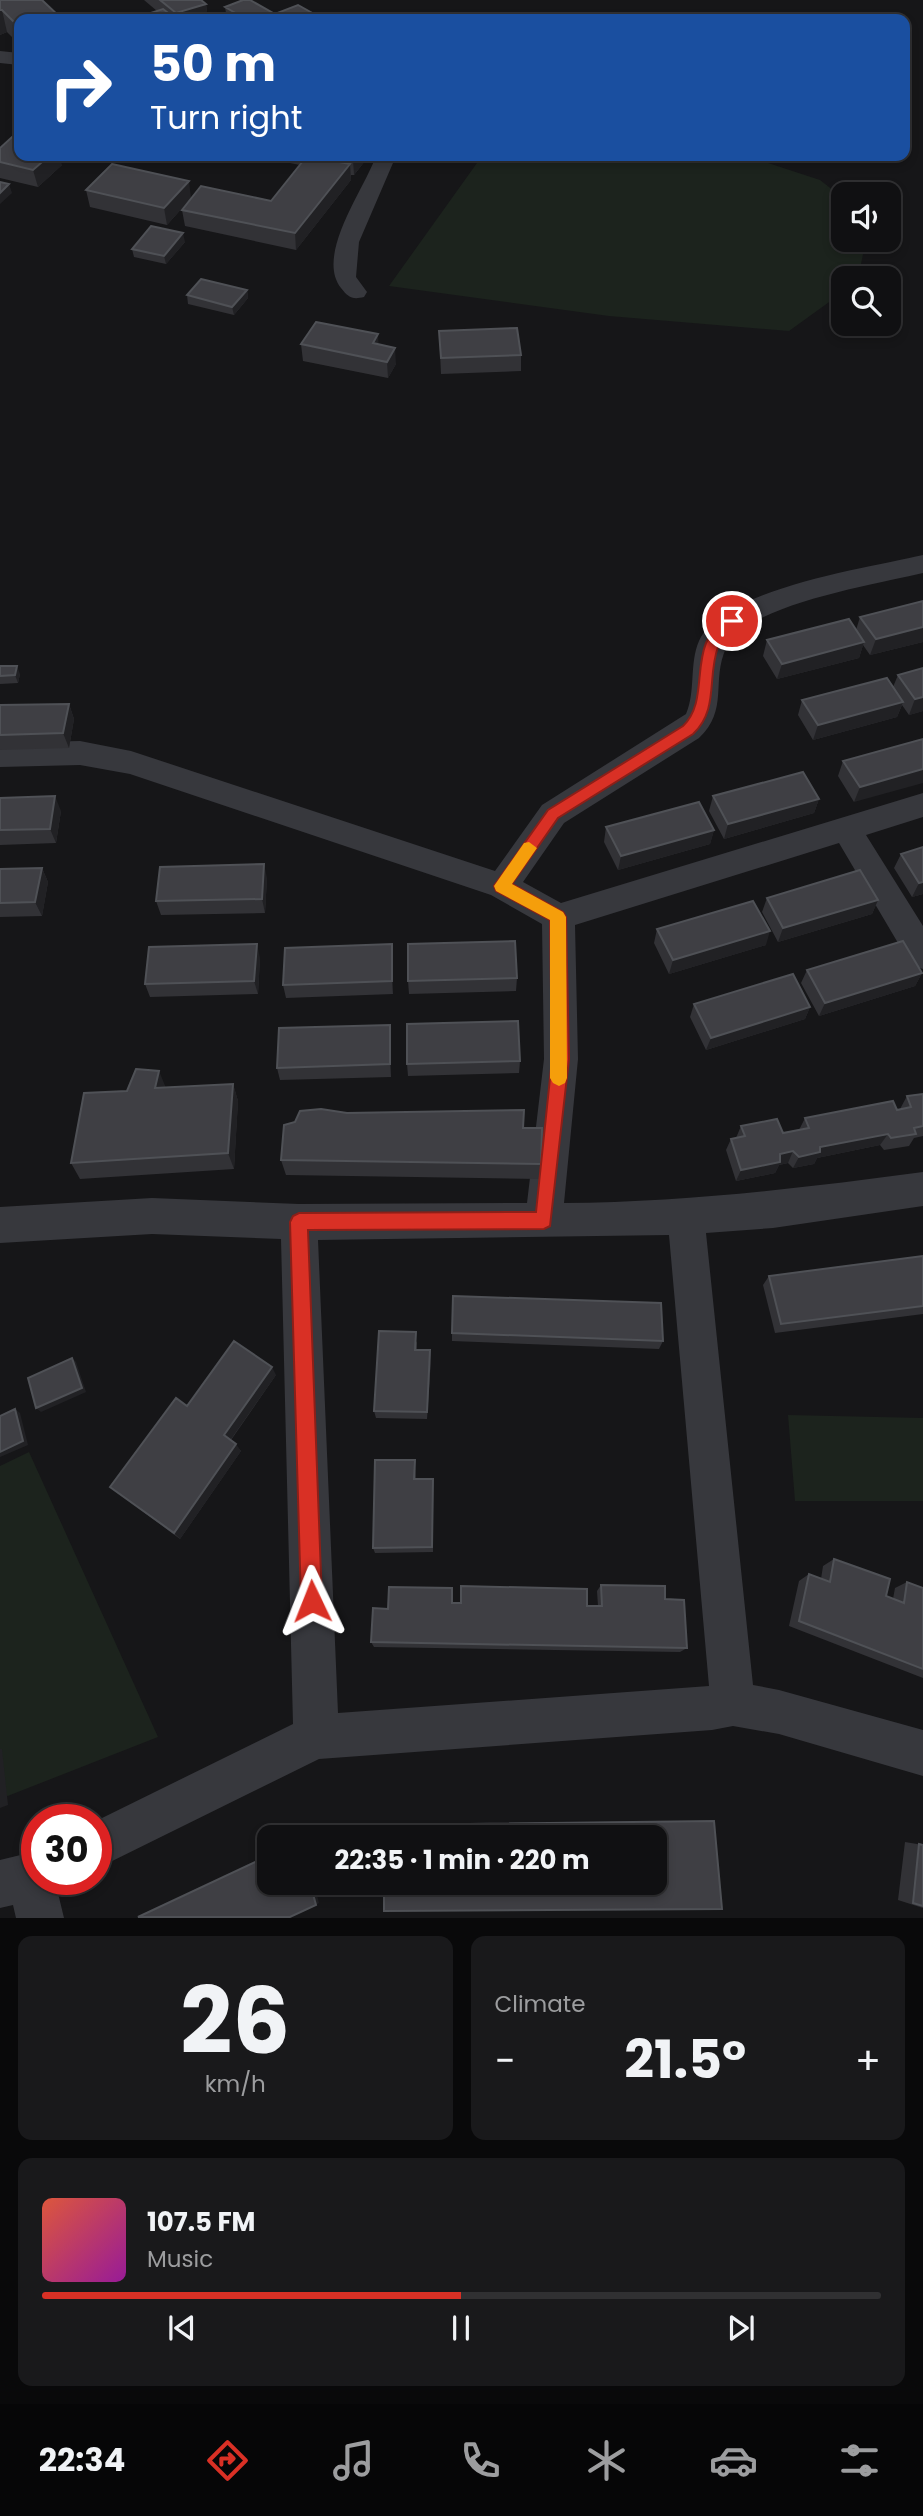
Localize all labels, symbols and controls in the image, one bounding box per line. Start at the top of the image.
text: 50 m [150,30,276,98]
icon: right [35,42,126,133]
text: Turn right [150,95,302,140]
map controls [831,182,901,336]
button: sound [831,182,901,252]
button: search [831,266,901,336]
pin [702,591,762,651]
icon: arrive [713,602,751,640]
position arrow [275,1564,349,1638]
speed limit sign: 30 [21,1804,112,1895]
text: 22:35 · 1 min · 220 m [334,1842,590,1878]
text: 26 [180,1957,290,2085]
text: Climate [495,1988,585,2020]
text: 21.5° [624,2023,746,2096]
text: − [495,2034,515,2087]
text: + [855,2034,881,2087]
text: km/h [205,2068,266,2100]
text: 107.5 FM [147,2204,255,2240]
text: Music [147,2243,213,2275]
icon: previous [163,2309,201,2347]
icon: pause [442,2309,480,2347]
icon: next [722,2309,760,2347]
icon: directions [203,2436,252,2485]
icon: music [329,2436,378,2485]
icon: phone [456,2436,505,2485]
icon: climate [582,2436,631,2485]
icon: car [709,2436,758,2485]
icon: filters [835,2436,884,2485]
text: 22:34 [39,2437,125,2482]

